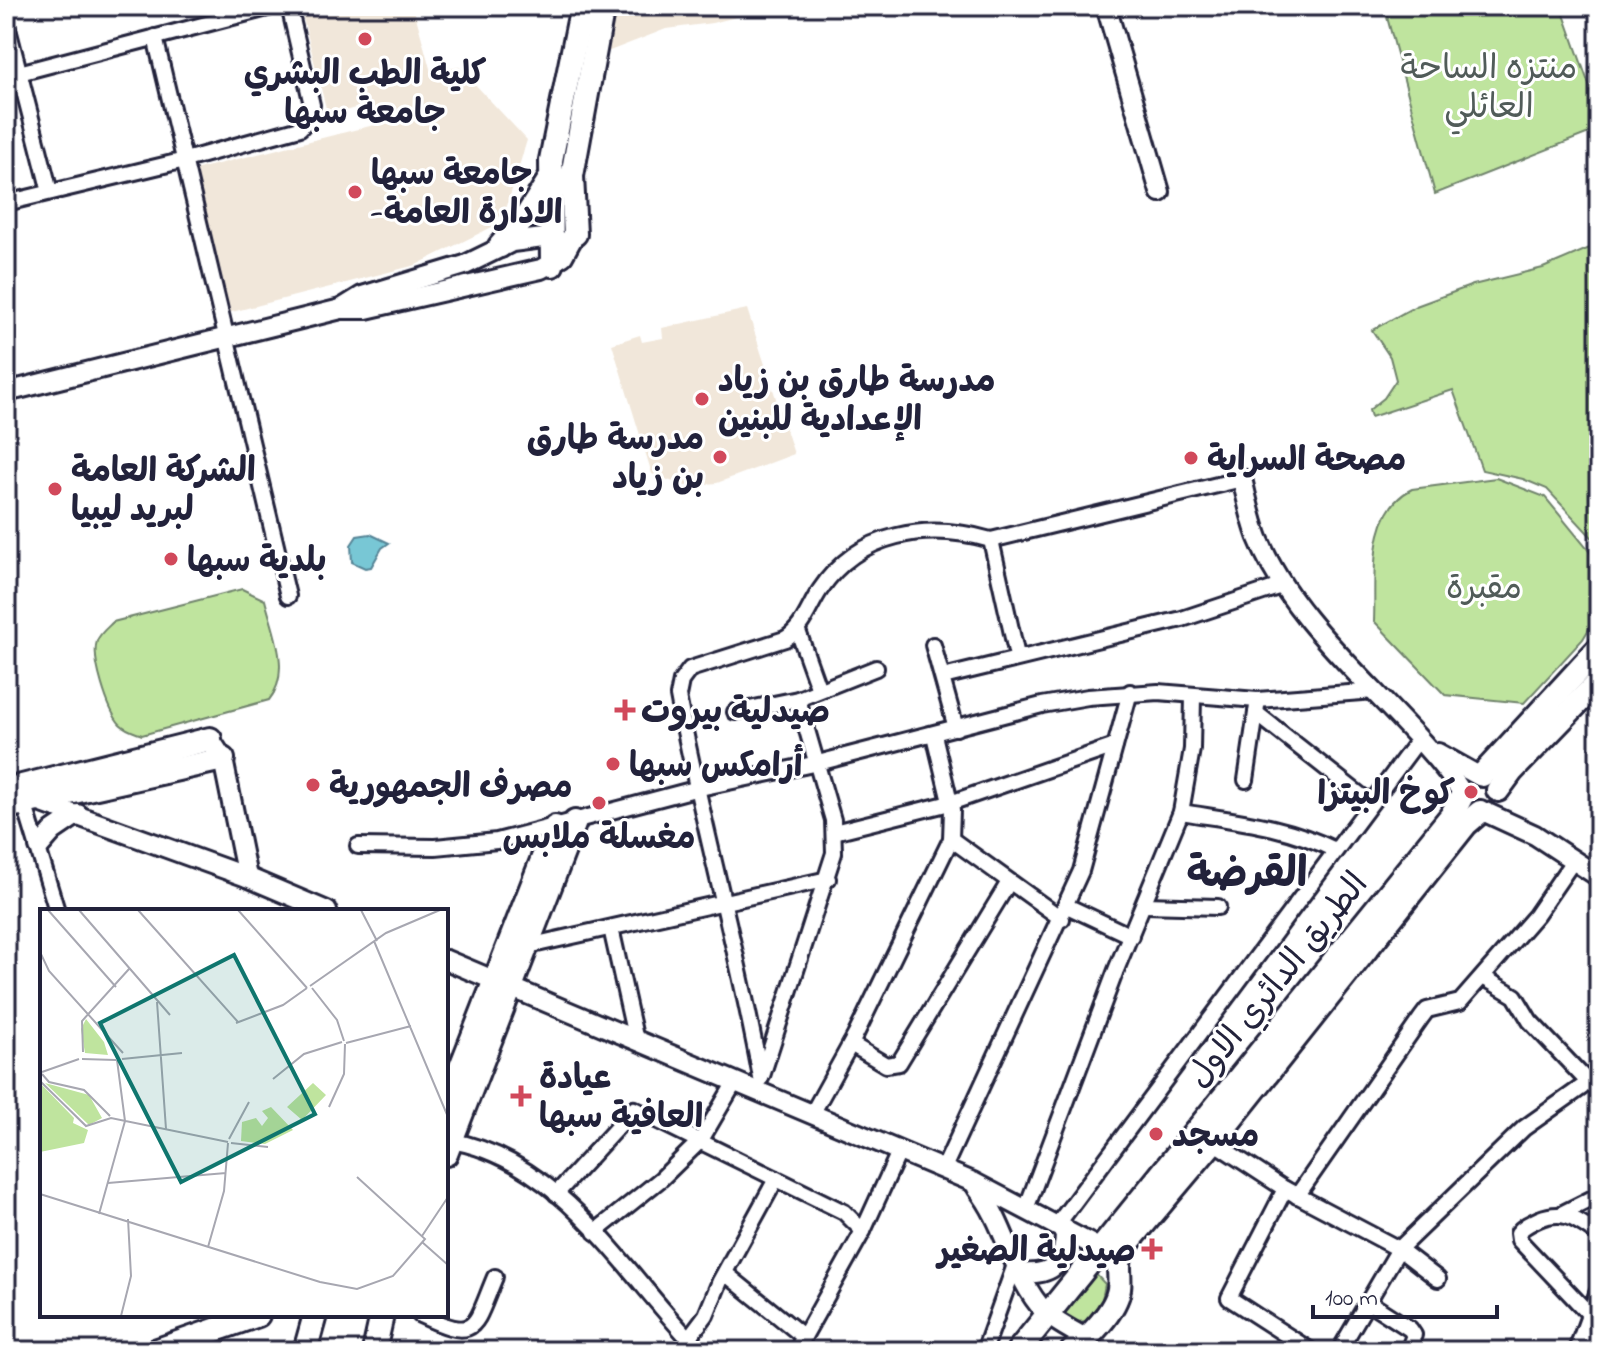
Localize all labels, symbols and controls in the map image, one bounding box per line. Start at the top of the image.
marker: كلية الطب البشري جامعة سبها [356,30,374,48]
park label: منتزه الساحة العائلي [1401,45,1577,135]
place label: كلية الطب البشري جامعة سبها [244,51,486,140]
place label: جامعة سبها -الادارة العامة [370,151,563,240]
marker: جامعة سبها -الادارة العامة [346,183,364,201]
place label: مدرسة طارق بن زياد الإعدادية للبنين [718,358,996,447]
marker: مدرسة طارق بن زياد الإعدادية للبنين [693,390,711,408]
place label: مدرسة طارق بن زياد [527,416,704,505]
place label: مصحة السراية [1207,437,1406,487]
place label: الشركة العامة لبريد ليبيا [71,448,256,537]
marker: مدرسة طارق بن زياد [711,448,729,466]
marker: مصحة السراية [1182,449,1200,467]
marker: الشركة العامة لبريد ليبيا [46,480,64,498]
place label: بلدية سبها [187,538,327,588]
marker: بلدية سبها [162,550,180,568]
park label: مقبرة [1446,565,1522,615]
place label: صيدلية بيروت [641,689,830,739]
marker: صيدلية بيروت [616,701,634,719]
place label: أرامكس سبها [629,743,804,793]
marker: أرامكس سبها [604,755,622,773]
place label: مصرف الجمهورية [329,764,573,814]
place label: كوخ البيتزا [1317,771,1455,821]
marker: مصرف الجمهورية [304,776,322,794]
marker: كوخ البيتزا [1462,783,1480,801]
marker: مغسلة ملابس [590,794,608,812]
place label: مغسلة ملابس [502,815,696,865]
district label: القرضة [1186,845,1308,906]
street label: الطريق الدائري الاول [1176,863,1382,1100]
inset map [40,909,448,1317]
place label: عيادة العافية سبها [539,1055,703,1144]
marker: عيادة العافية سبها [510,1085,532,1107]
place label: مسجد [1172,1113,1259,1163]
marker: مسجد [1147,1125,1165,1143]
place label: صيدلية الصغير [935,1228,1136,1278]
marker: صيدلية الصغير [1143,1240,1161,1258]
scale bar [1313,1269,1497,1319]
text: 100 m [1325,1282,1378,1317]

